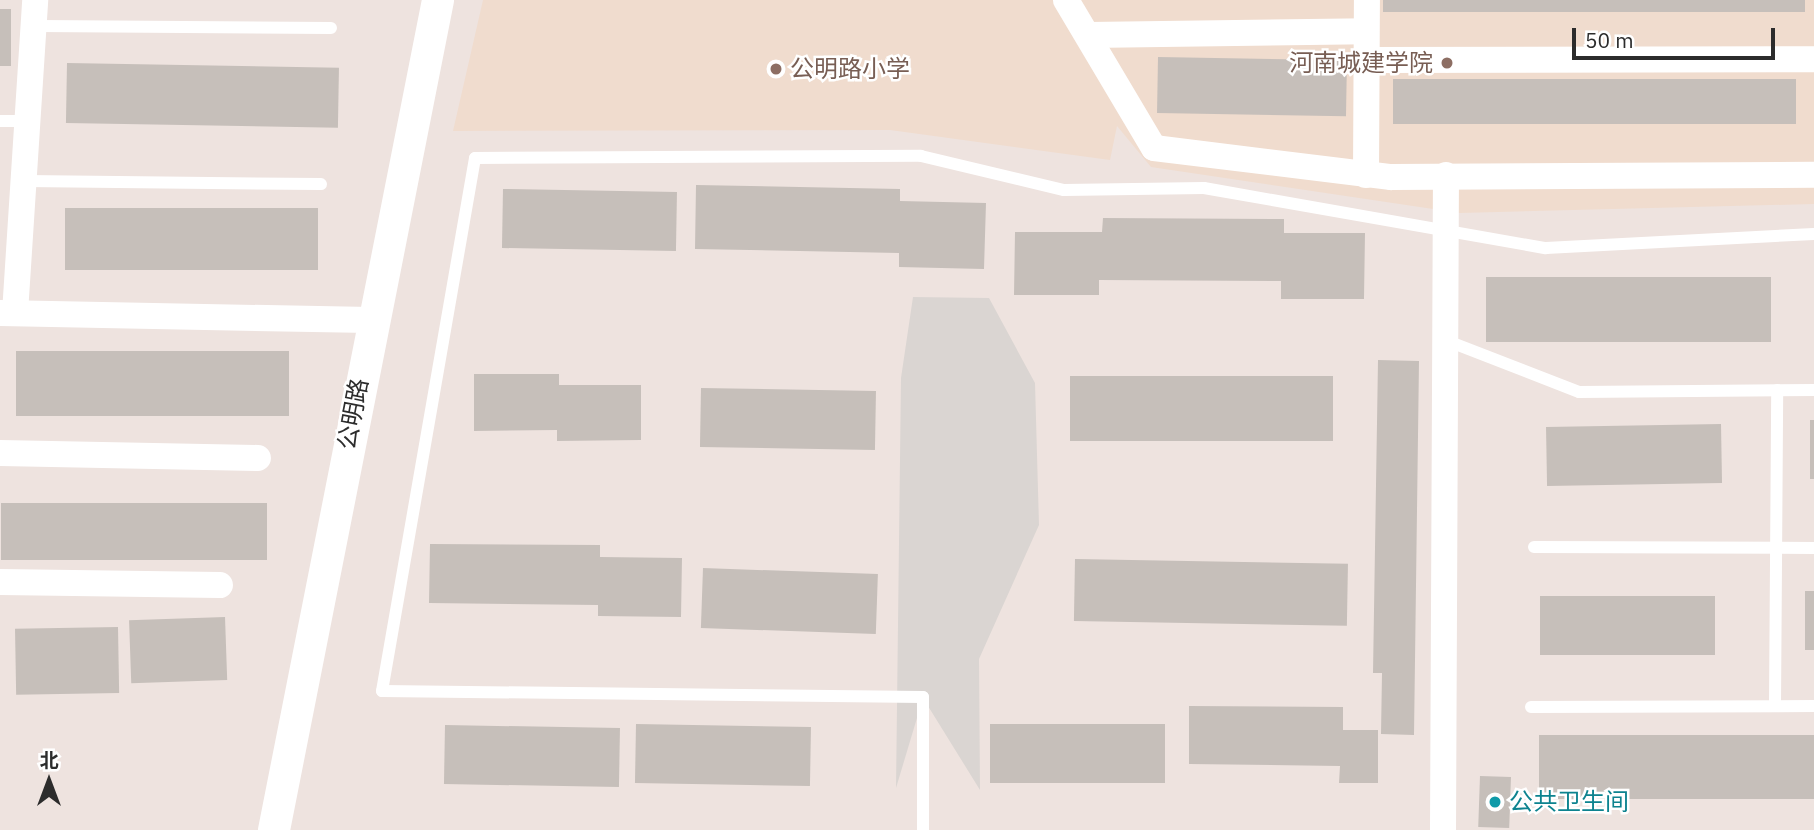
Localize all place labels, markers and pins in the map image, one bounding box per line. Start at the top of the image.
place label: 河南城建学院 [1289,49,1433,77]
place label: 公明路小学 [790,55,910,83]
marker: 河南城建学院 [1439,55,1455,71]
marker: 公明路小学 [768,61,784,77]
place label: 公共卫生间 [1509,788,1629,816]
marker: 公共卫生间 [1487,794,1503,810]

